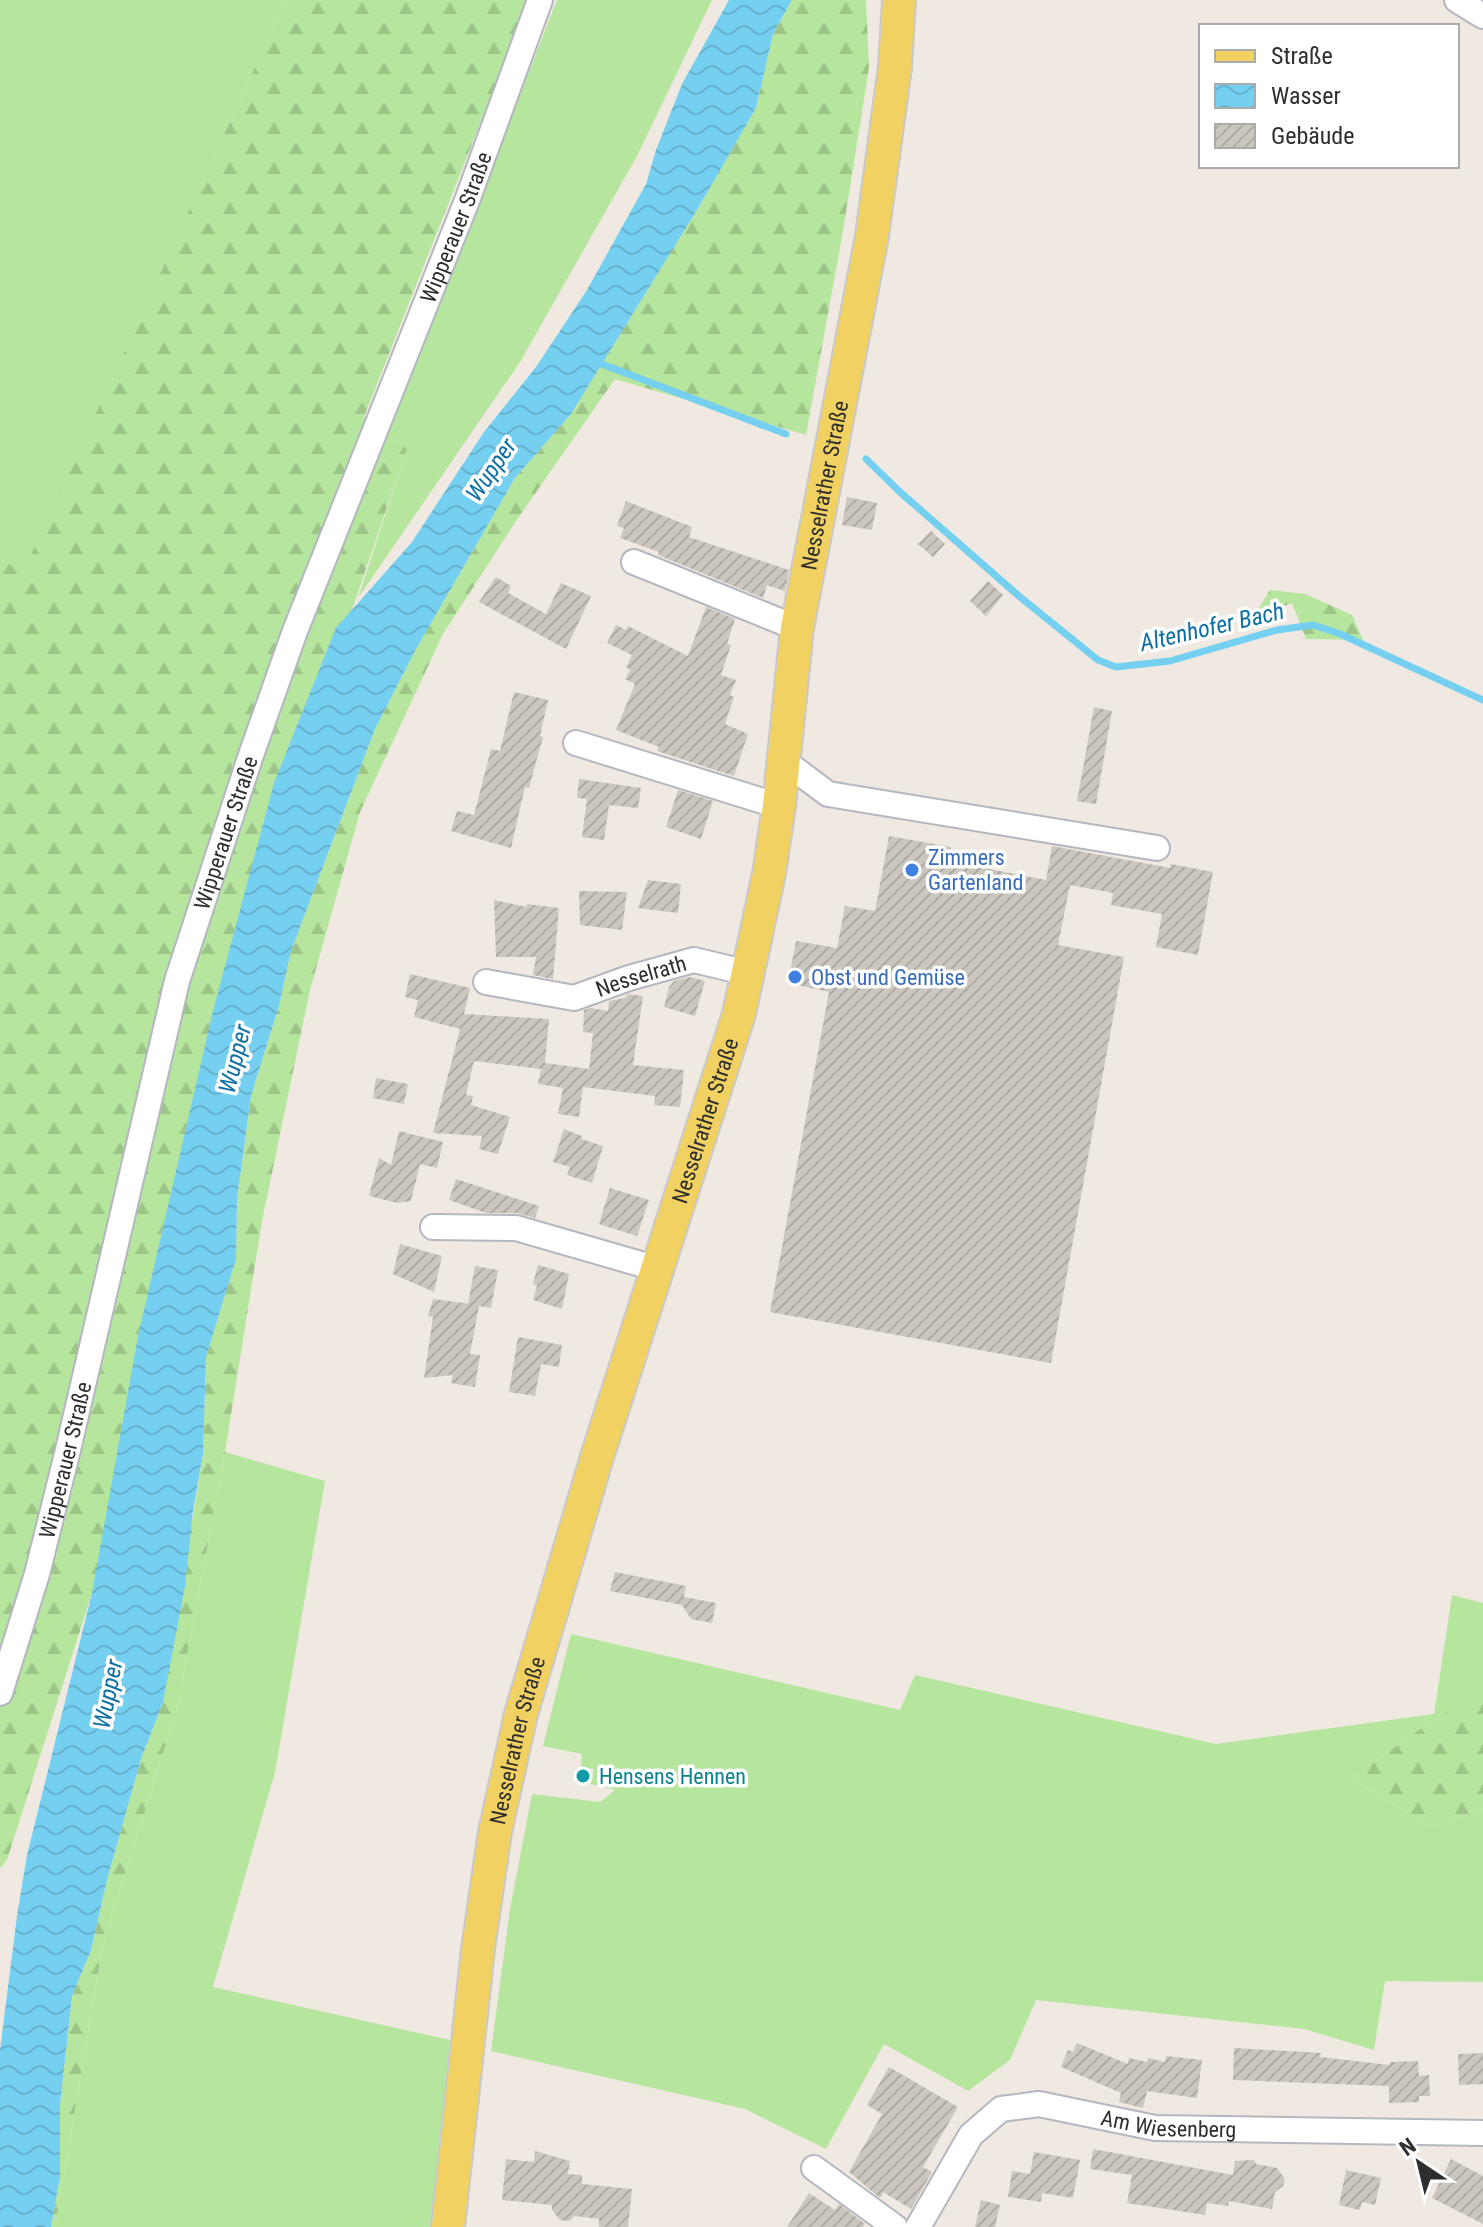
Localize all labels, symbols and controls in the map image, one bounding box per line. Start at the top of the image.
legend [1199,24,1459,168]
text: Straße [1271,42,1333,70]
text: Wasser [1271,82,1341,110]
text: Gebäude [1271,122,1355,150]
street label: Wipperauer Straße [415,148,496,306]
street label: Nesselrather Straße [796,398,853,572]
water label: Wupper [460,433,523,507]
water label: Altenhofer Bach [1136,597,1287,657]
street label: Wipperauer Straße [189,753,262,913]
place label: Zimmers Gartenland [928,845,1023,895]
marker: Zimmers Gartenland [903,861,921,879]
street label: Nesselrath [592,950,689,1002]
place label: Obst und Gemüse [811,965,965,990]
marker: Obst und Gemüse [786,968,804,986]
water label: Wupper [213,1021,257,1096]
street label: Nesselrather Straße [667,1035,743,1206]
street label: Wipperauer Straße [34,1379,96,1541]
street label: Nesselrather Straße [485,1654,550,1827]
water label: Wupper [88,1656,129,1731]
place label: Hensens Hennen [599,1764,746,1789]
marker: Hensens Hennen [574,1767,592,1785]
street label: Am Wiesenberg [1099,2105,1237,2142]
north arrow [1379,2123,1459,2203]
text: N [1395,2133,1421,2161]

